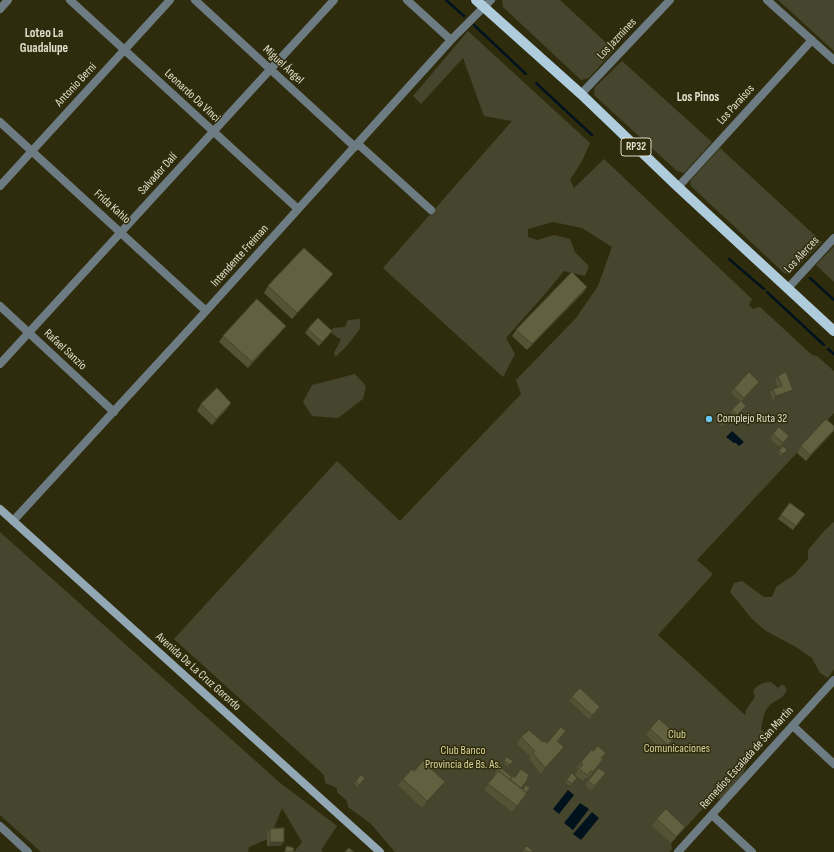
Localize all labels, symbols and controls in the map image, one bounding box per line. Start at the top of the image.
street label: Los Jazmines [594,15,640,63]
district label: Loteo La Guadalupe [20,26,68,57]
street label: Miguel Ángel [260,43,306,87]
street label: Antonio Berni [52,60,100,110]
street label: Leonardo Da Vinci [161,66,223,126]
street label: Los Paraísos [714,82,758,128]
district label: Los Pinos [677,90,719,106]
road number: RP32 [621,138,651,156]
street label: Salvador Dalí [135,150,181,198]
street label: Frida Kahlo [91,187,133,227]
street label: Intendente Freiman [208,222,272,290]
street label: Los Alerces [781,234,823,276]
street label: Rafael Sanzio [41,327,89,373]
place label: Complejo Ruta 32 [717,412,787,426]
marker: Complejo Ruta 32 [704,414,714,424]
street label: Avenida De La Cruz Gorordo [152,630,244,714]
street label: Remedios Escalada de San Martin [697,704,797,812]
park label: Club Comunicaciones [644,728,710,756]
park label: Club Banco Provincia de Bs. As. [425,744,501,772]

